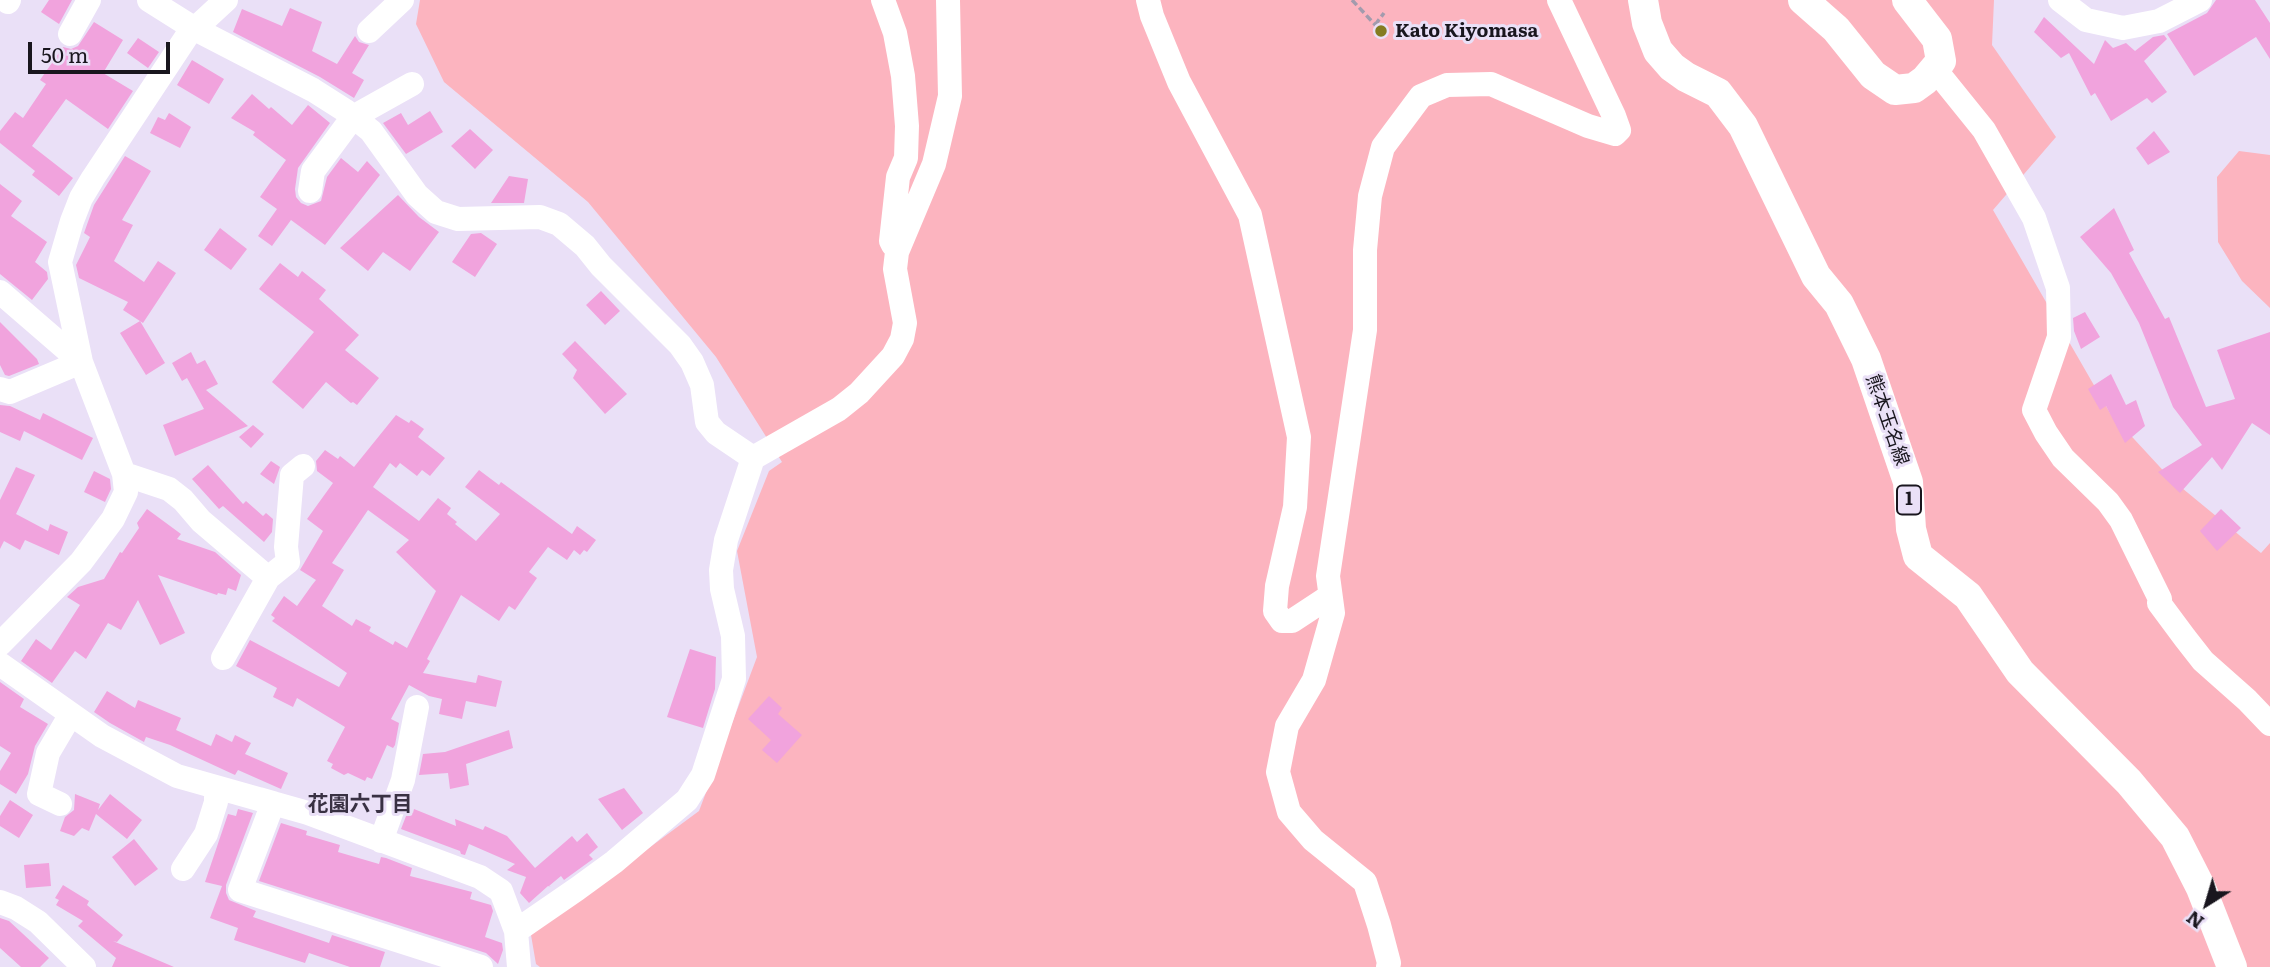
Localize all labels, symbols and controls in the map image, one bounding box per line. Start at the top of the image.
place label: Kato Kiyomasa [1395,20,1538,42]
marker: Kato Kiyomasa [1373,23,1389,39]
scale bar [32,28,173,72]
text: 50 m [41,38,88,69]
street label: 熊本玉名線 [1861,371,1913,469]
road number: 1 [1897,486,1921,514]
district label: 花園六丁目 [308,792,412,818]
north arrow [2172,869,2242,939]
text: N [2180,905,2209,937]

